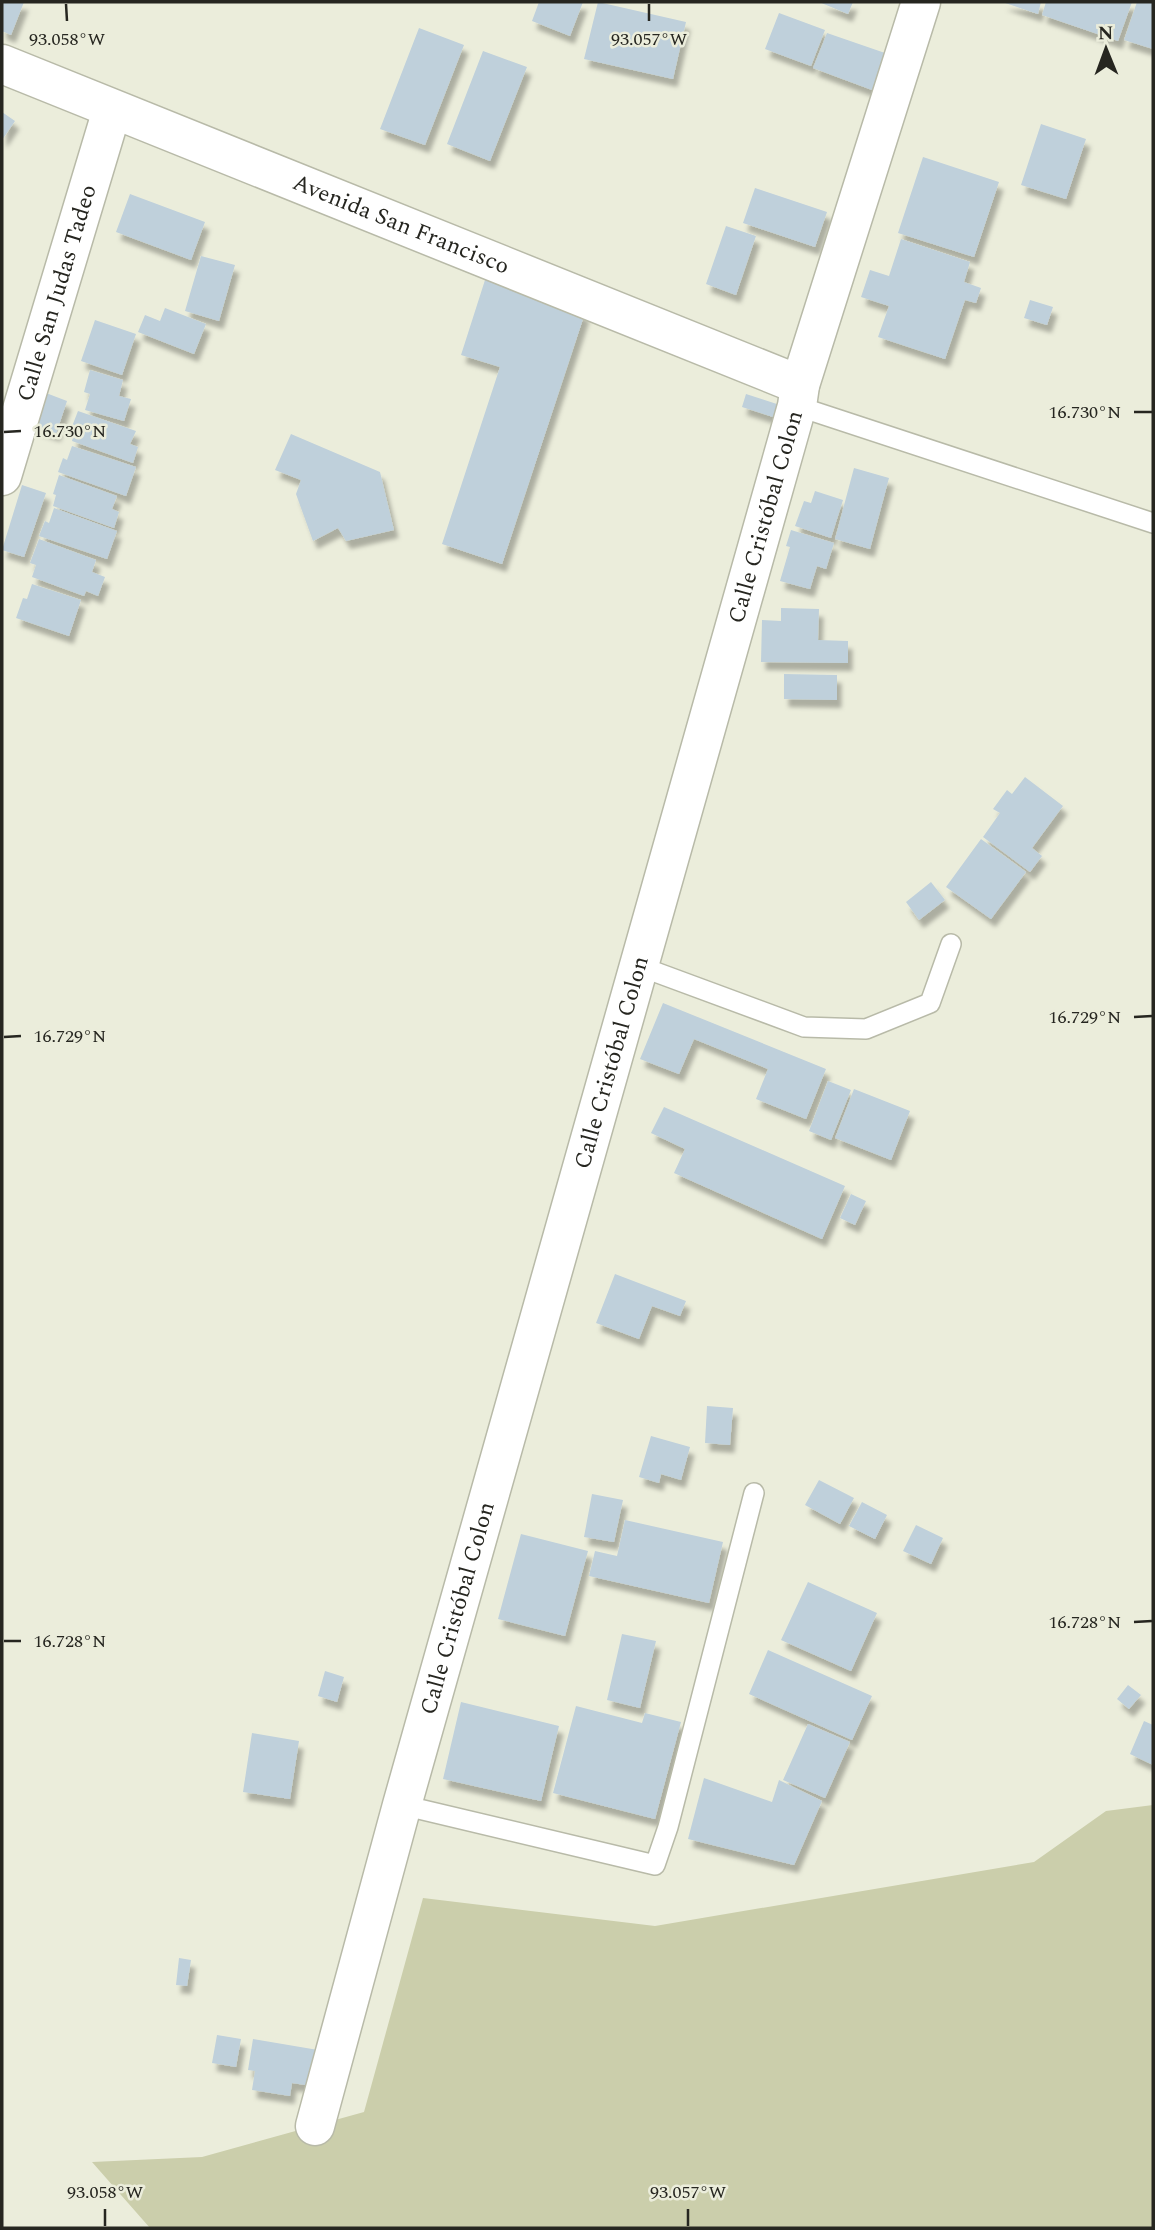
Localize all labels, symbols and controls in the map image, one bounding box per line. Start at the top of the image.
north arrow [1071,14,1141,84]
text: N [1098,19,1114,48]
text: 93.058°W [29,26,105,53]
text: 93.057°W [611,26,687,53]
street label: Avenida San Francisco [287,165,515,284]
street label: Calle San Judas Tadeo [8,180,106,406]
text: 16.730°N [1049,399,1121,426]
street label: Calle Cristóbal Colon [719,406,812,627]
text: 16.730°N [34,418,106,445]
street label: Calle Cristóbal Colon [565,952,658,1173]
text: 16.729°N [1049,1004,1121,1031]
text: 16.729°N [34,1023,106,1050]
street label: Calle Cristóbal Colon [411,1498,504,1719]
text: 16.728°N [1049,1609,1121,1636]
text: 16.728°N [34,1628,106,1655]
text: 93.058°W [67,2179,143,2206]
text: 93.057°W [650,2179,726,2206]

